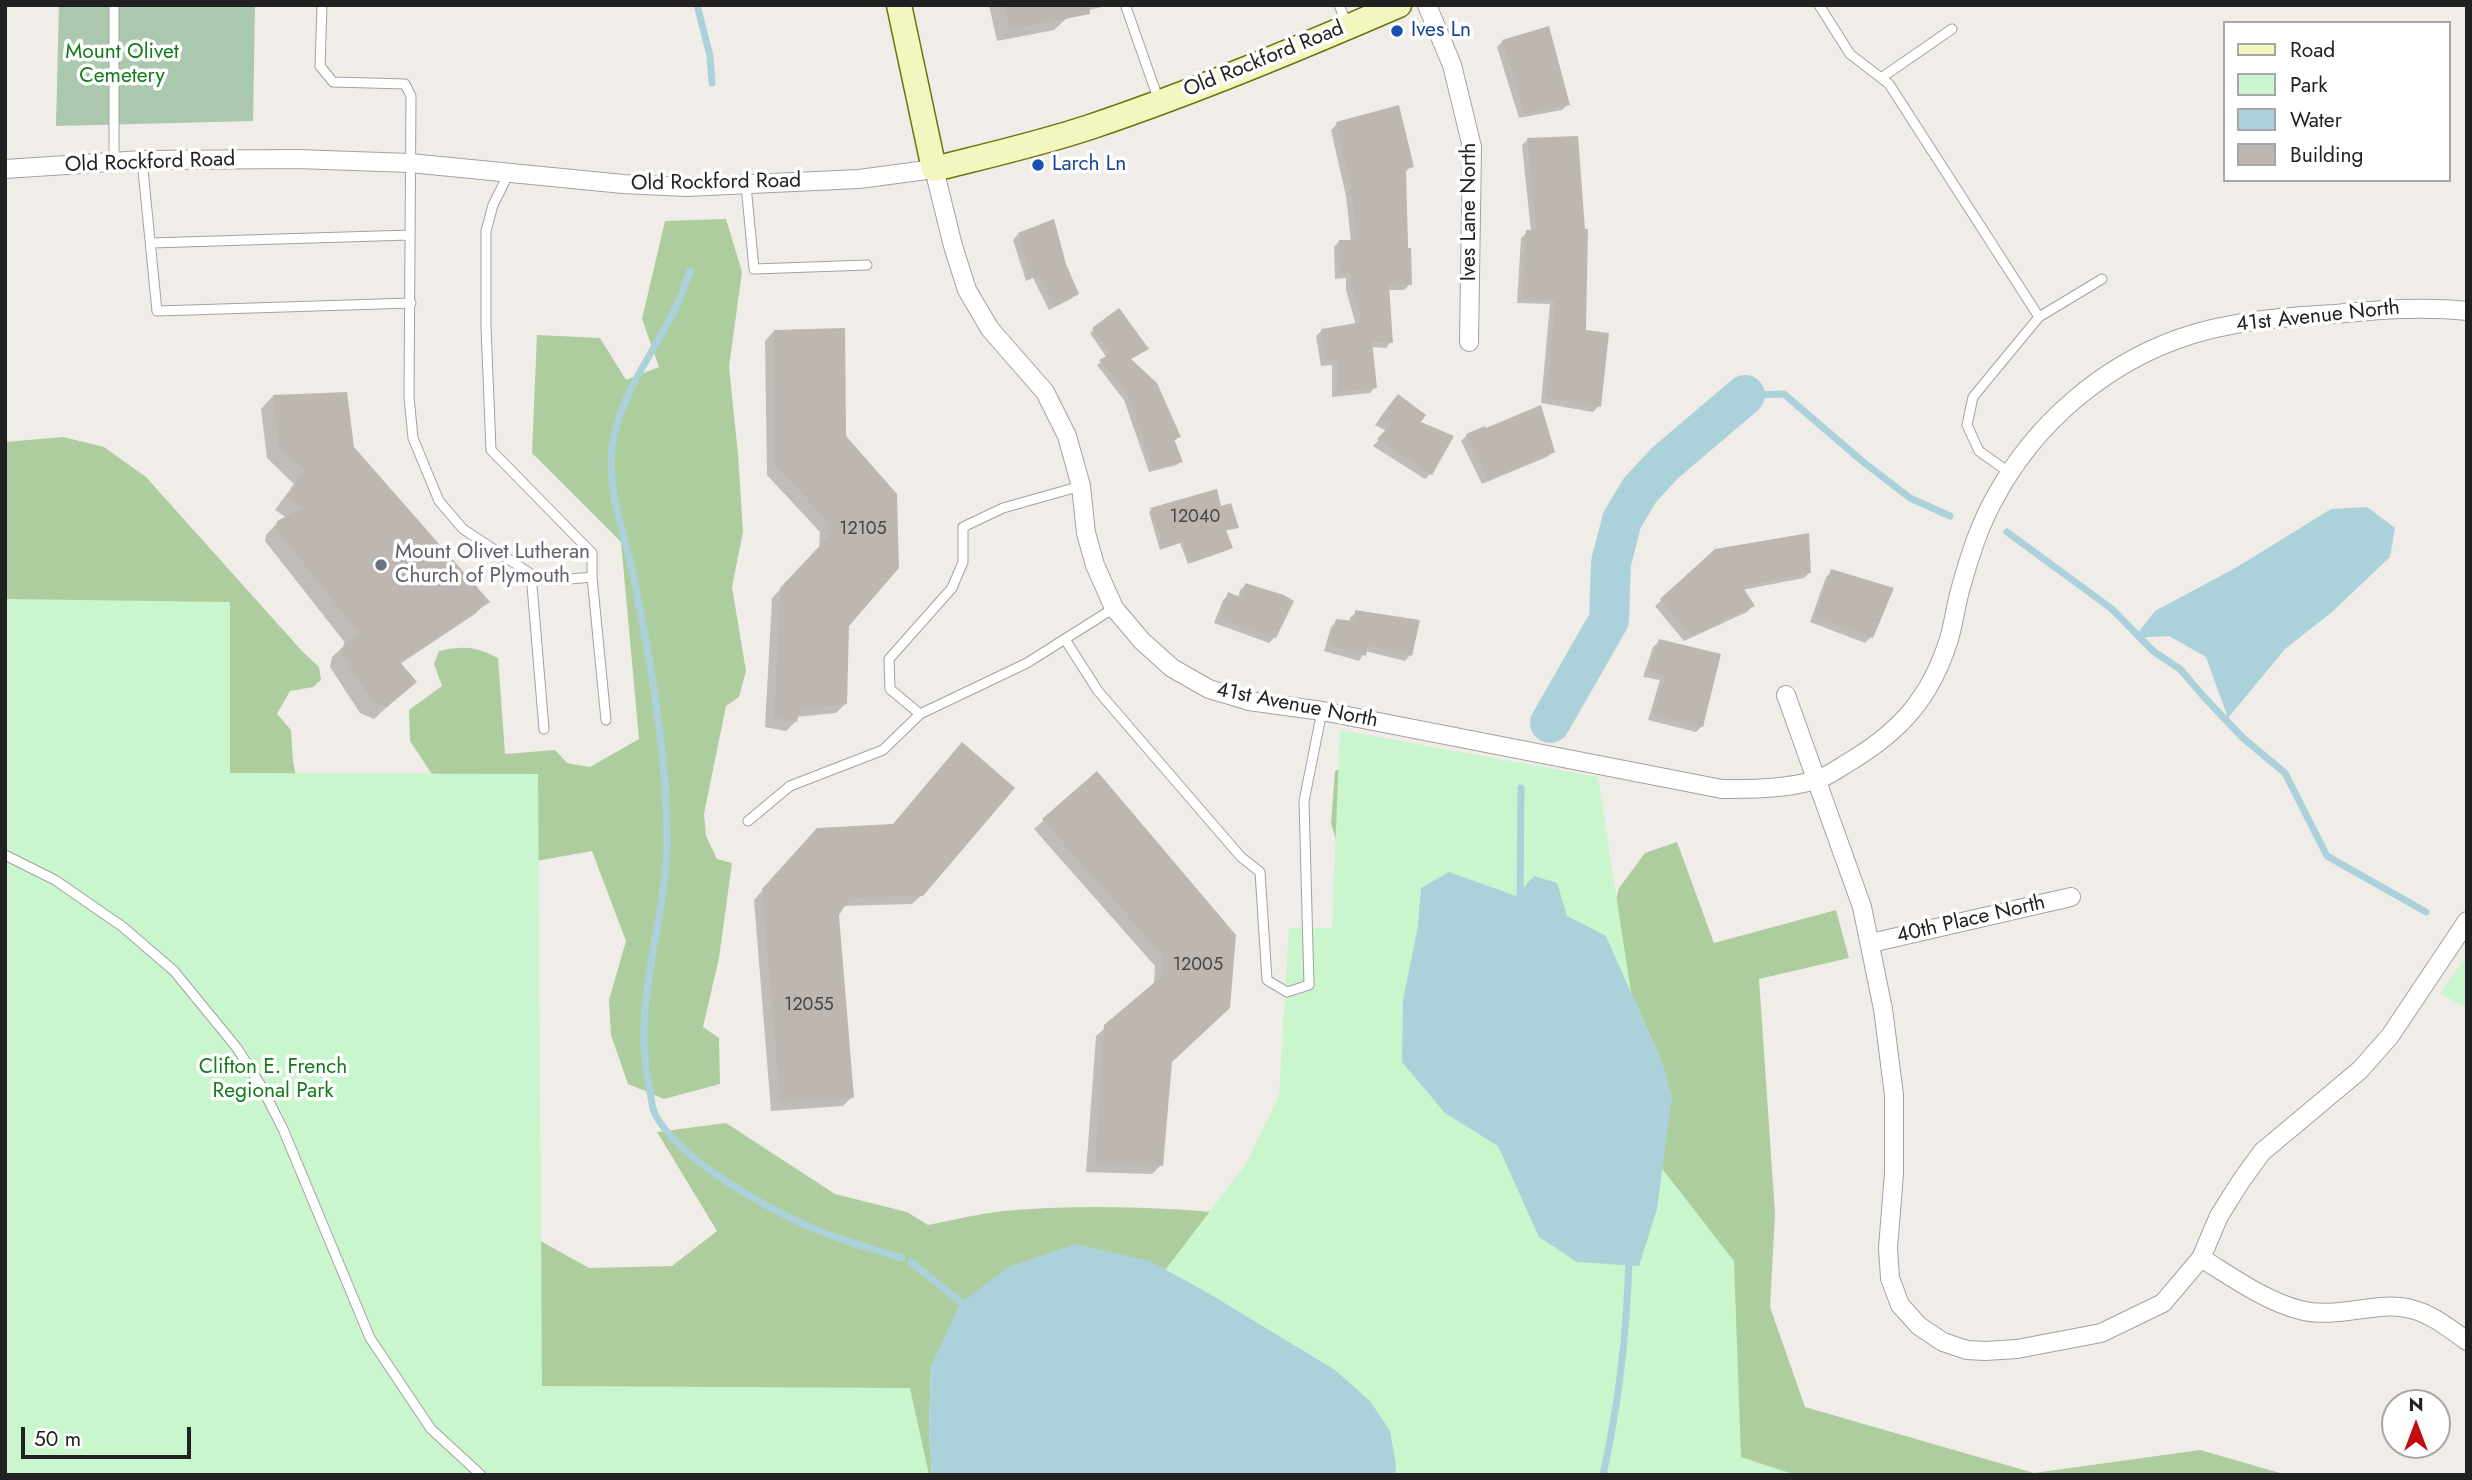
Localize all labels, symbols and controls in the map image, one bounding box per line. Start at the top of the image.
street label: Old Rockford Road [1180,16,1348,104]
place label: Ives Ln [1411,18,1471,44]
legend [2224,21,2451,182]
marker: Ives Ln [1389,23,1405,39]
text: Road [2290,35,2335,65]
park label: Mount Olivet Cemetery [65,40,179,90]
text: Park [2290,70,2327,100]
text: Water [2290,105,2342,135]
text: Building [2290,140,2363,170]
street label: Ives Lane North [1457,143,1483,281]
street label: Old Rockford Road [64,147,236,179]
place label: Larch Ln [1052,152,1126,178]
marker: Larch Ln [1030,157,1046,173]
street label: Old Rockford Road [631,169,801,197]
street label: 41st Avenue North [2235,296,2401,338]
house number: 12040 [1170,507,1220,529]
house number: 12105 [839,519,887,541]
place label: Mount Olivet Lutheran Church of Plymouth [395,540,590,590]
marker: Mount Olivet Lutheran Church of Plymouth [373,557,389,573]
street label: 41st Avenue North [1214,678,1380,734]
street label: 40th Place North [1894,891,2048,949]
house number: 12005 [1173,955,1223,977]
house number: 12055 [784,995,834,1017]
park label: Clifton E. French Regional Park [199,1055,347,1105]
north arrow [2381,1389,2451,1459]
text: N [2408,1391,2424,1418]
scale bar [24,1414,194,1458]
text: 50 m [34,1424,81,1454]

